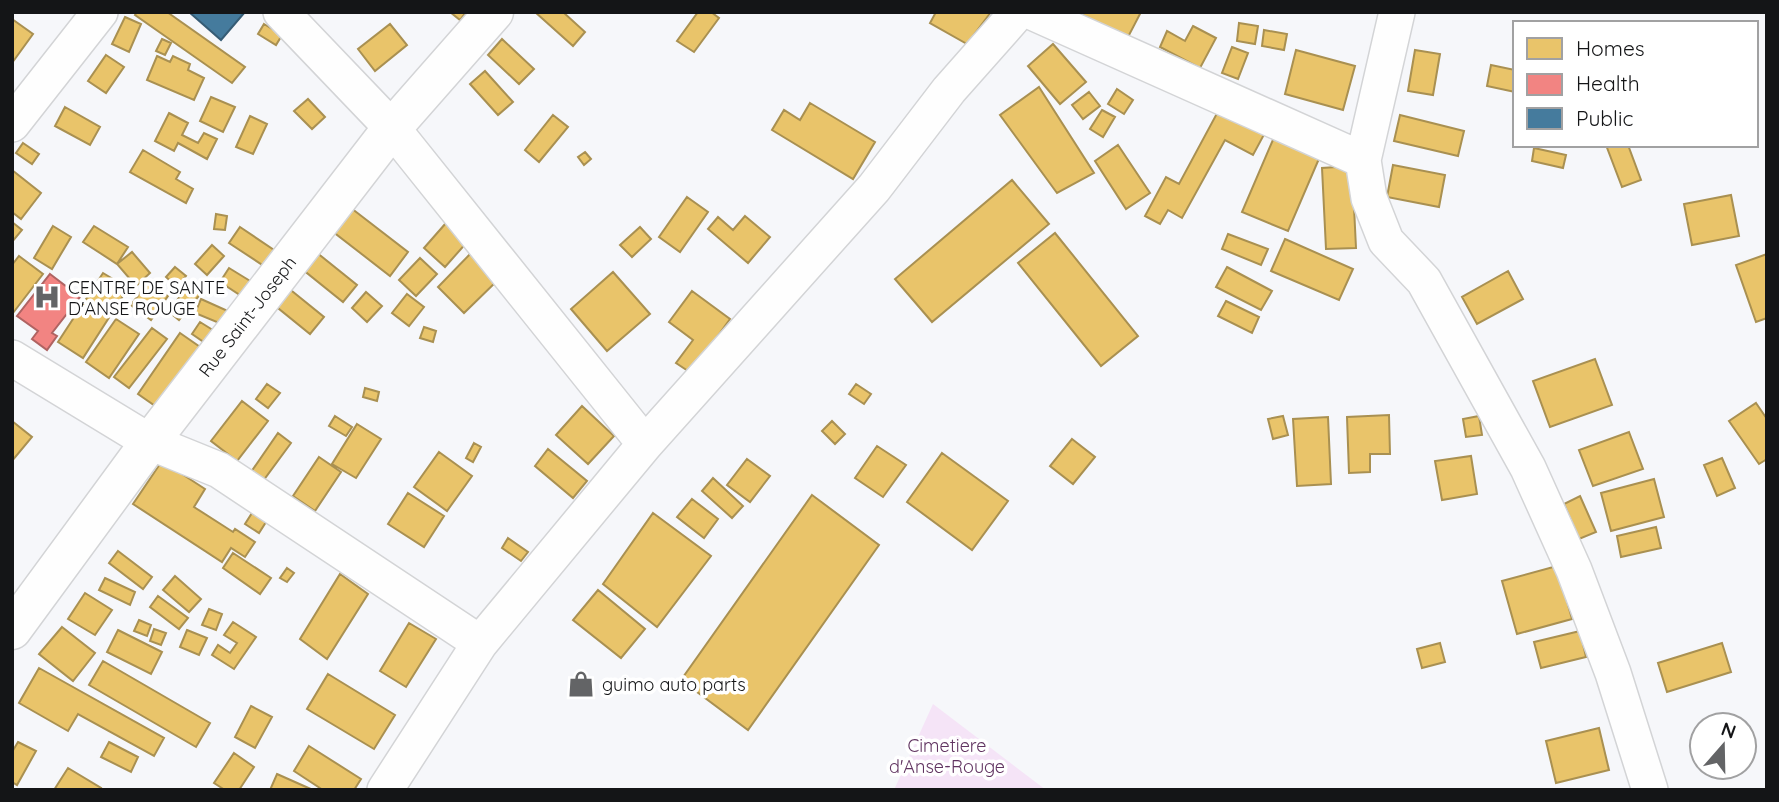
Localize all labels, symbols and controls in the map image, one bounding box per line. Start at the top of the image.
legend [1513,21,1758,147]
text: Homes [1576,35,1645,61]
text: Health [1576,70,1640,96]
text: Public [1576,105,1633,131]
street label: Rue Saint-Joseph [193,251,301,381]
place label: CENTRE DE SANTE D'ANSE ROUGE [68,276,225,320]
hospital icon: CENTRE DE SANTE D'ANSE ROUGE [32,282,62,312]
shop icon: guimo auto parts [566,669,596,699]
place label: guimo auto parts [602,673,746,696]
north arrow [1688,711,1758,781]
text: N [1718,716,1739,744]
park label: Cimetiere d'Anse-Rouge [889,734,1005,778]

